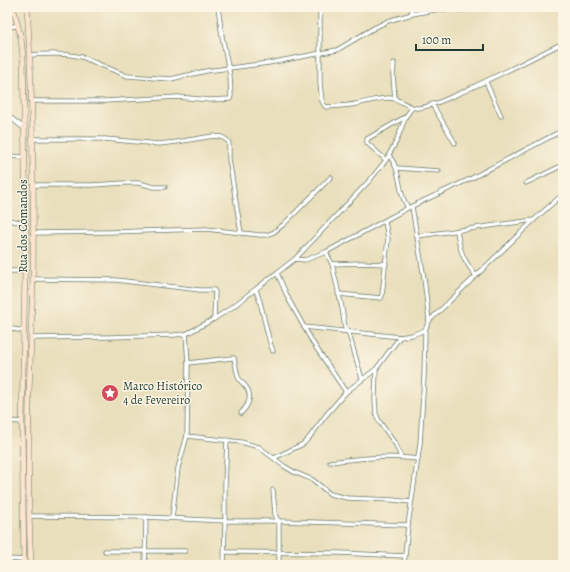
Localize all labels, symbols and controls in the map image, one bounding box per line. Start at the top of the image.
scale bar [416,26,483,52]
text: 100 m [422,32,451,48]
street label: Rua dos Comandos [15,179,31,273]
place label: Marco Histórico 4 de Fevereiro [123,378,202,408]
place icon: Marco Histórico 4 de Fevereiro [100,383,120,403]

